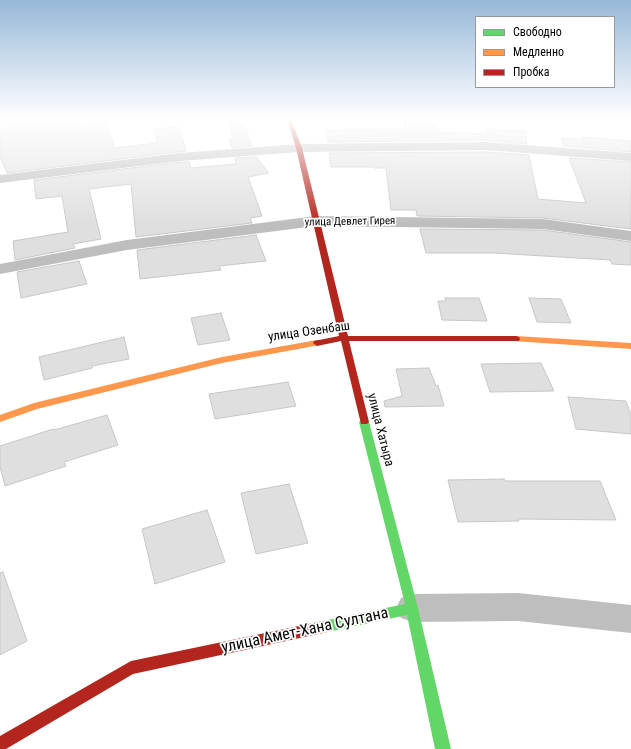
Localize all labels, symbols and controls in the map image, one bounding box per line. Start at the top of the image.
legend [475,16,615,88]
text: Свободно [513,25,562,39]
text: Медленно [513,45,564,59]
text: Пробка [513,65,550,79]
street label: улица Девлет Гирея [305,215,395,229]
street label: улица Озенбаш [267,319,351,345]
street label: улица Хатыра [363,392,397,468]
street label: улица Амет-Хана Султана [220,604,390,658]

